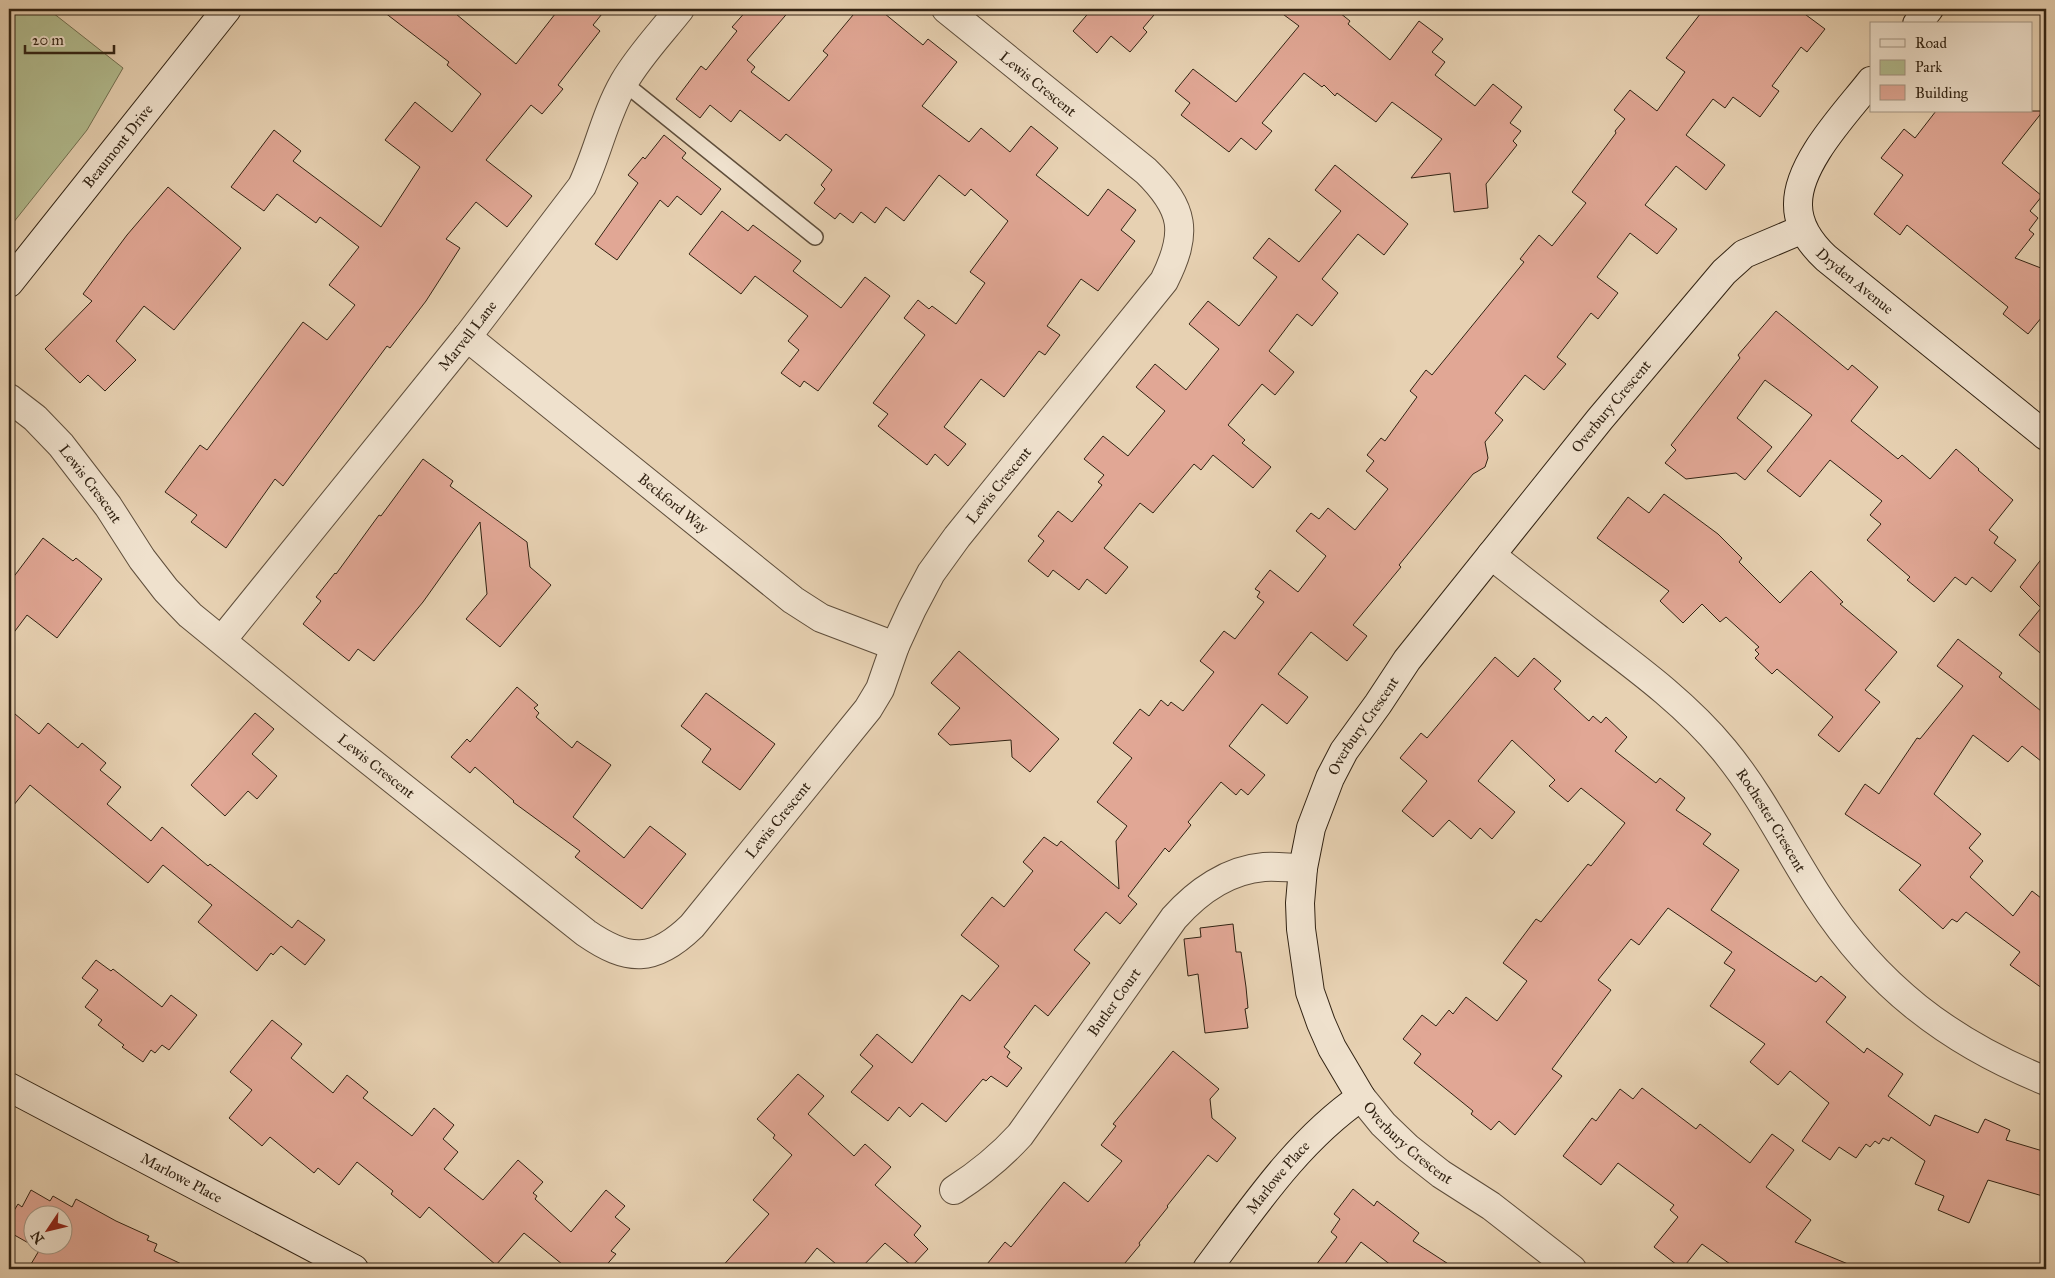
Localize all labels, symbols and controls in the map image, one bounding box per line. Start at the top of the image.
scale bar [25,22,114,54]
legend [1870,22,2032,112]
text: 20 m [32,31,64,49]
text: Road [1915,34,1947,52]
street label: Lewis Crescent [996,48,1080,121]
text: Park [1915,58,1942,76]
text: Building [1915,84,1969,102]
street label: Beaumont Drive [79,101,157,192]
street label: Dryden Avenue [1812,244,1897,318]
street label: Marvell Lane [434,297,500,374]
street label: Overbury Crescent [1568,356,1655,456]
street label: Lewis Crescent [55,441,126,527]
street label: Lewis Crescent [962,443,1036,527]
street label: Beckford Way [634,470,713,538]
street label: Overbury Crescent [1324,673,1403,778]
street label: Lewis Crescent [334,730,419,803]
street label: Rochester Crescent [1732,765,1810,876]
street label: Lewis Crescent [742,778,815,862]
street label: Butler Court [1084,964,1145,1040]
street label: Overbury Crescent [1359,1098,1457,1188]
street label: Marlowe Place [1242,1137,1314,1217]
street label: Marlowe Place [138,1149,225,1207]
north arrow [22,1206,72,1256]
text: N [27,1227,48,1247]

